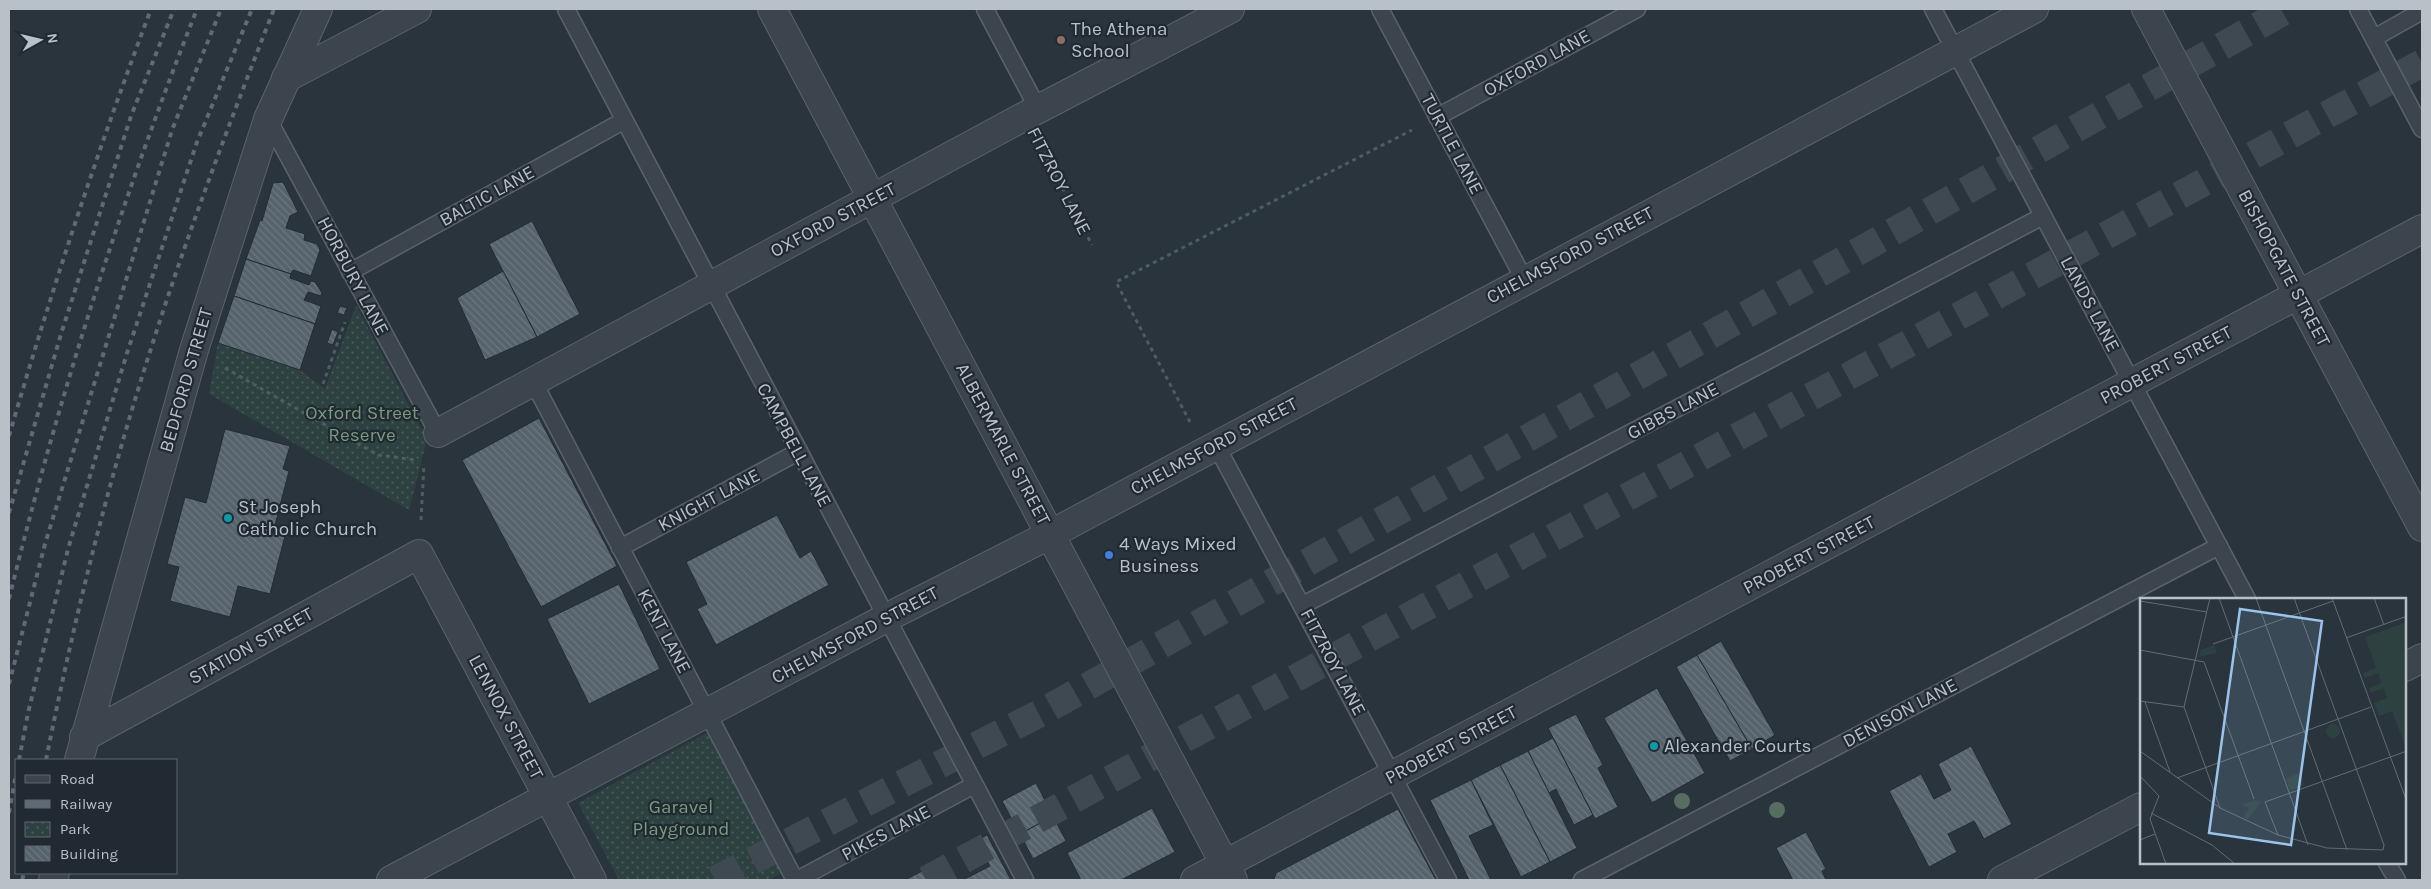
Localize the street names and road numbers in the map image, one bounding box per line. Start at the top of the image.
street label: OXFORD LANE [1480,25,1594,101]
street label: TURTLE LANE [1416,90,1488,198]
street label: FITZROY LANE [1022,123,1096,239]
street label: BALTIC LANE [436,161,538,231]
street label: OXFORD STREET [767,178,900,262]
street label: BISHOPGATE STREET [2233,186,2335,351]
street label: CHELMSFORD STREET [1483,201,1658,308]
street label: HORBURY LANE [313,213,393,339]
street label: LANDS LANE [2056,253,2124,355]
street label: BEDFORD STREET [155,305,217,455]
street label: PROBERT STREET [2096,321,2236,409]
street label: ALBERMARLE STREET [951,359,1055,529]
street label: GIBBS LANE [1623,378,1723,444]
street label: CAMPBELL LANE [752,379,836,511]
street label: CHELMSFORD STREET [1127,392,1302,499]
street label: KNIGHT LANE [654,464,764,536]
street label: PROBERT STREET [1739,511,1879,599]
street label: CHELMSFORD STREET [768,581,943,688]
street label: KENT LANE [633,585,695,677]
street label: STATION STREET [185,603,317,689]
street label: FITZROY LANE [1296,605,1370,719]
street label: LENNOX STREET [464,651,548,783]
street label: DENISON LANE [1839,674,1961,752]
street label: PROBERT STREET [1381,701,1521,789]
street label: PIKES LANE [838,800,934,866]

